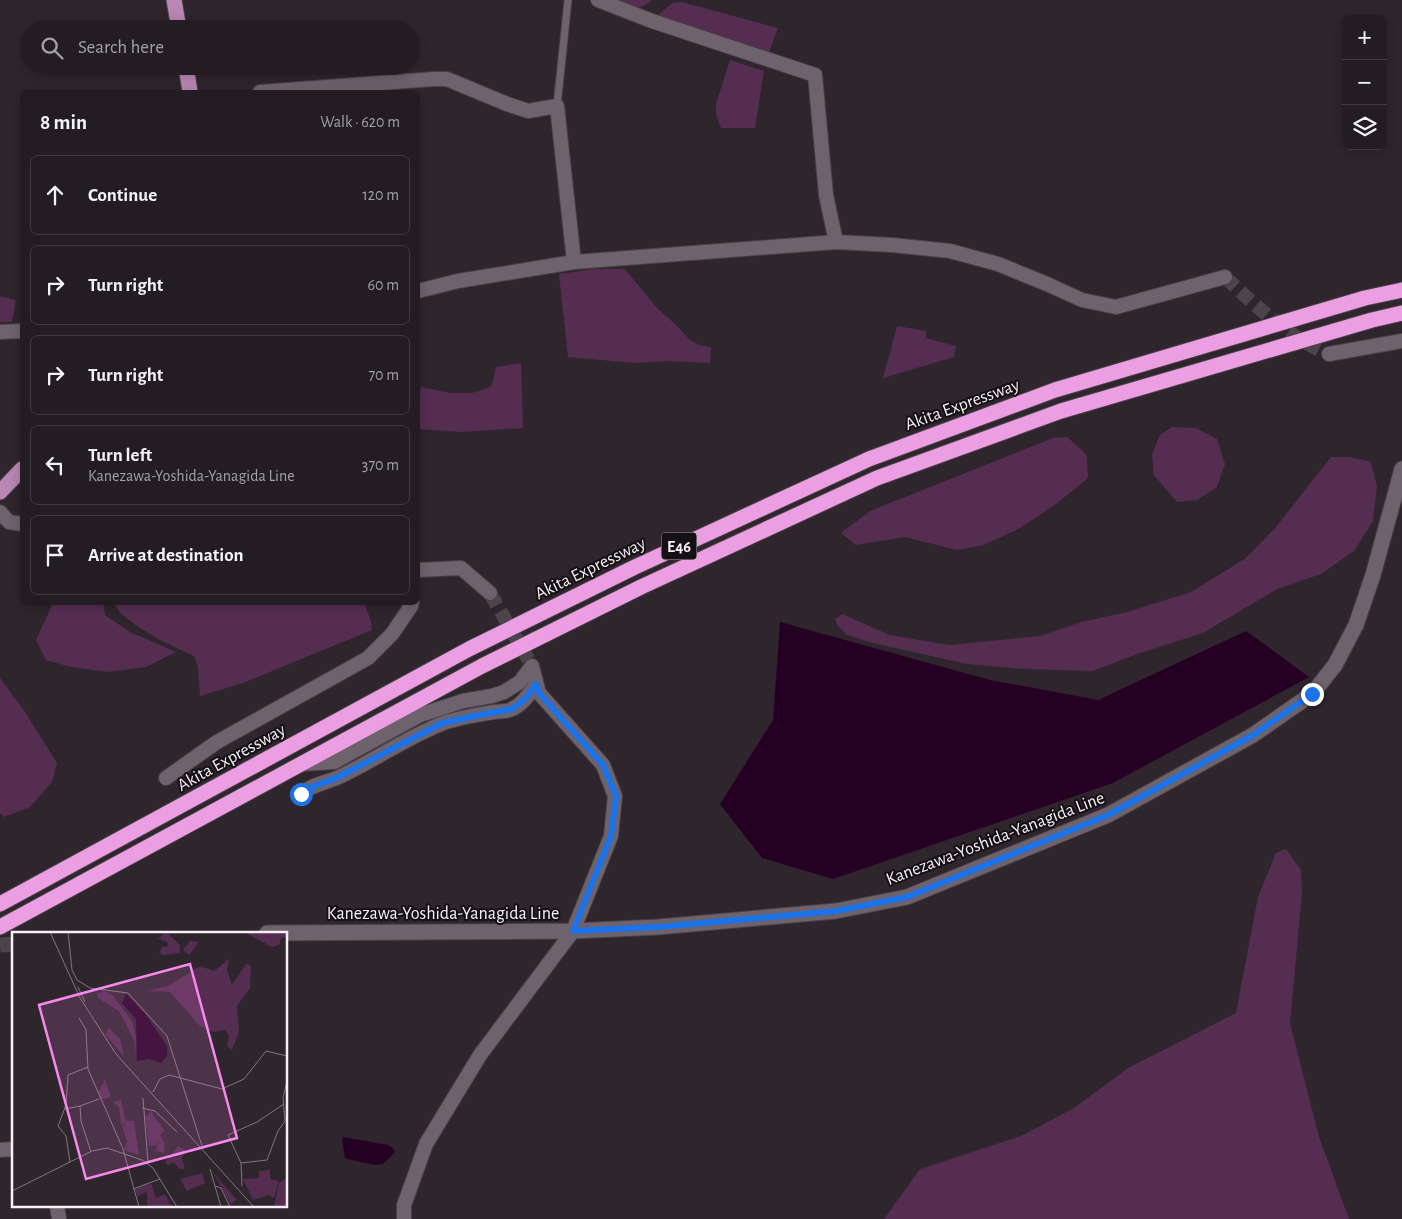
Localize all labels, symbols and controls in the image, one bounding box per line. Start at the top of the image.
map controls [1342,15,1387,150]
button: + [1342,15,1387,60]
search box [20,20,420,75]
icon: search [38,34,66,62]
text: Search here [78,38,164,57]
button: − [1342,60,1387,105]
button: layers [1342,105,1387,150]
text: 8 min [40,112,87,133]
text: Walk · 620 m [320,114,400,130]
icon: ahead [41,181,69,209]
text: Continue [88,186,157,205]
text: 120 m [362,187,399,203]
icon: right [41,271,69,299]
text: Turn right [88,276,163,295]
text: 60 m [368,277,399,293]
icon: right [41,361,69,389]
text: Turn right [88,366,163,385]
text: 70 m [368,367,399,383]
street label: Akita Expressway [903,376,1022,434]
text: Turn left [88,446,152,465]
icon: left [41,451,69,479]
text: 370 m [362,457,399,473]
text: Kanezawa-Yoshida-Yanagida Line [88,468,295,484]
road number: E46 [662,532,696,560]
street label: Akita Expressway [532,534,649,603]
icon: arrive [41,541,69,569]
text: Arrive at destination [88,546,244,565]
route end [1301,683,1324,706]
street label: Akita Expressway [174,721,289,795]
route start [290,783,313,806]
street label: Kanezawa-Yoshida-Yanagida Line [884,789,1107,889]
street label: Kanezawa-Yoshida-Yanagida Line [327,905,559,923]
inset map [12,932,288,1206]

